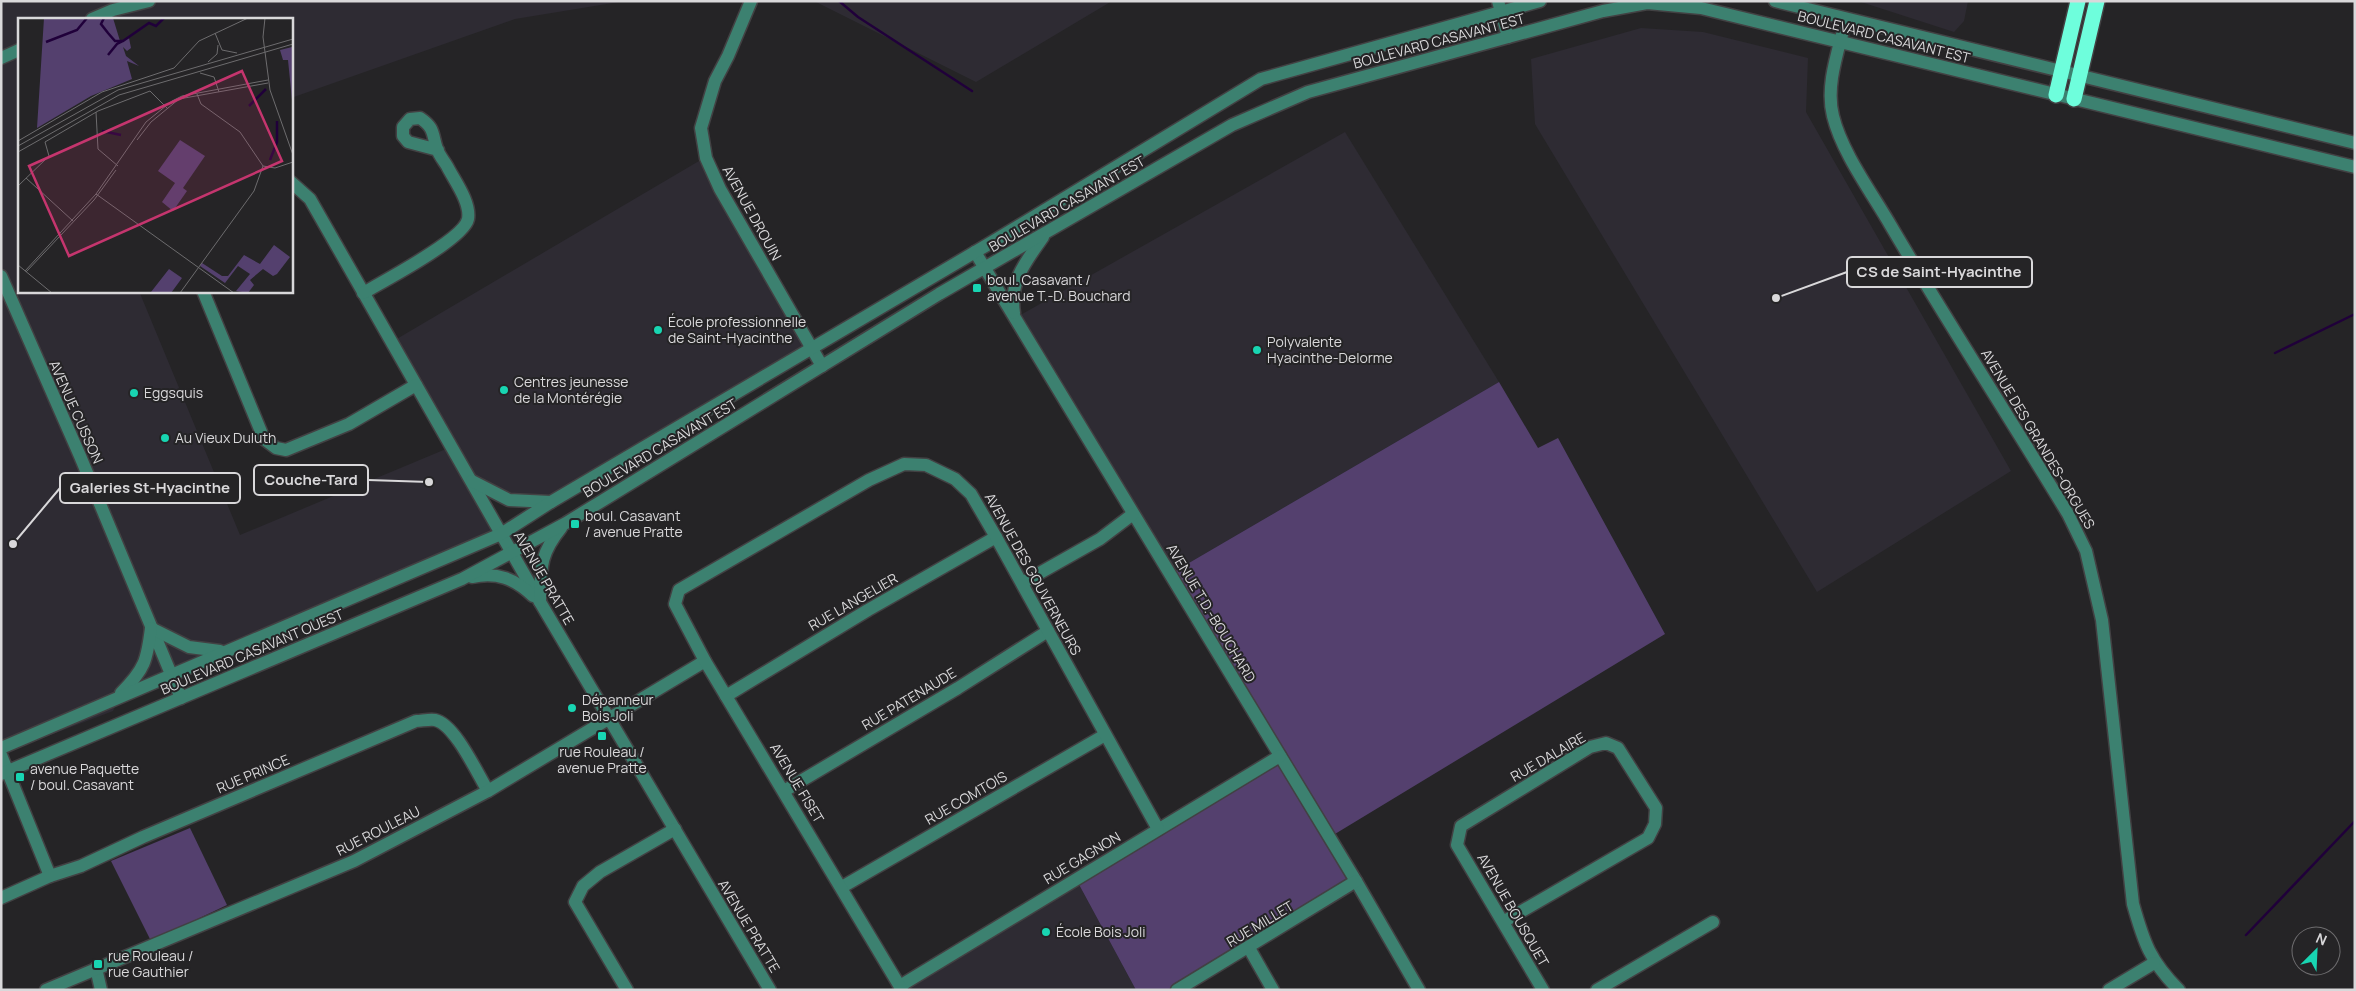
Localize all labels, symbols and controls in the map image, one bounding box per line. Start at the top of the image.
street label: BOULEVARD CASAVANT EST [1796,6,1973,67]
street label: BOULEVARD CASAVANT EST [1351,8,1527,73]
inset map [18,18,292,292]
street label: BOULEVARD CASAVANT EST [985,151,1149,256]
street label: AVENUE DROUIN [719,162,786,264]
callout: CS de Saint-Hyacinthe [1847,257,2032,287]
text: CS de Saint-Hyacinthe [1856,261,2022,282]
place label: boul. Casavant / avenue T.-D. Bouchard [987,270,1131,305]
marker: boul. Casavant / avenue T.-D. Bouchard [971,282,983,294]
place label: École professionnelle de Saint-Hyacinthe [668,312,806,347]
marker: École professionnelle de Saint-Hyacinthe [652,324,664,336]
place label: Polyvalente Hyacinthe-Delorme [1267,332,1393,367]
marker: Polyvalente Hyacinthe-Delorme [1251,344,1263,356]
street label: AVENUE DES GRANDES-ORGUES [1977,345,2100,532]
street label: AVENUE CUSSON [45,357,108,466]
place label: Centres jeunesse de la Montérégie [514,372,629,407]
place label: Eggsquis [144,383,203,402]
marker: Centres jeunesse de la Montérégie [498,384,510,396]
marker: Eggsquis [128,387,140,399]
street label: BOULEVARD CASAVANT EST [579,393,741,501]
place label: Au Vieux Duluth [175,428,276,447]
marker: Au Vieux Duluth [159,432,171,444]
callout: Couche-Tard [254,465,368,495]
text: Couche-Tard [264,469,358,490]
callout: Galeries St-Hyacinthe [60,473,240,503]
text: Galeries St-Hyacinthe [70,477,230,498]
street label: AVENUE DES GOUVERNEURS [981,489,1086,659]
place label: boul. Casavant / avenue Pratte [585,506,683,541]
marker: boul. Casavant / avenue Pratte [569,518,581,530]
street label: AVENUE PRATTE [510,527,579,628]
street label: AVENUE T.D.-BOUCHARD [1163,540,1260,686]
street label: RUE LANGELIER [805,568,901,635]
street label: BOULEVARD CASAVANT OUEST [157,604,347,699]
street label: RUE PATENAUDE [858,663,959,734]
place label: Dépanneur Bois Joli [582,690,654,725]
marker: Dépanneur Bois Joli [566,702,578,714]
street label: RUE DALAIRE [1507,727,1589,786]
marker: rue Rouleau / avenue Pratte [596,730,608,742]
street label: AVENUE FISET [766,739,829,827]
place label: rue Rouleau / avenue Pratte [557,742,647,777]
street label: RUE PRINCE [213,750,292,797]
place label: avenue Paquette / boul. Casavant [30,759,139,794]
street label: RUE COMTOIS [921,766,1011,829]
marker: avenue Paquette / boul. Casavant [14,771,26,783]
street label: RUE ROULEAU [333,801,423,860]
street label: RUE GAGNON [1040,827,1124,888]
street label: AVENUE BOUSQUET [1473,850,1554,970]
street label: AVENUE PRATTE [714,876,785,976]
street label: RUE MILLET [1223,896,1297,951]
place label: École Bois Joli [1056,922,1146,941]
marker: École Bois Joli [1040,926,1052,938]
north arrow [2291,926,2341,976]
text: N [2313,928,2330,949]
place label: rue Rouleau / rue Gauthier [108,946,193,981]
marker: rue Rouleau / rue Gauthier [92,958,104,970]

